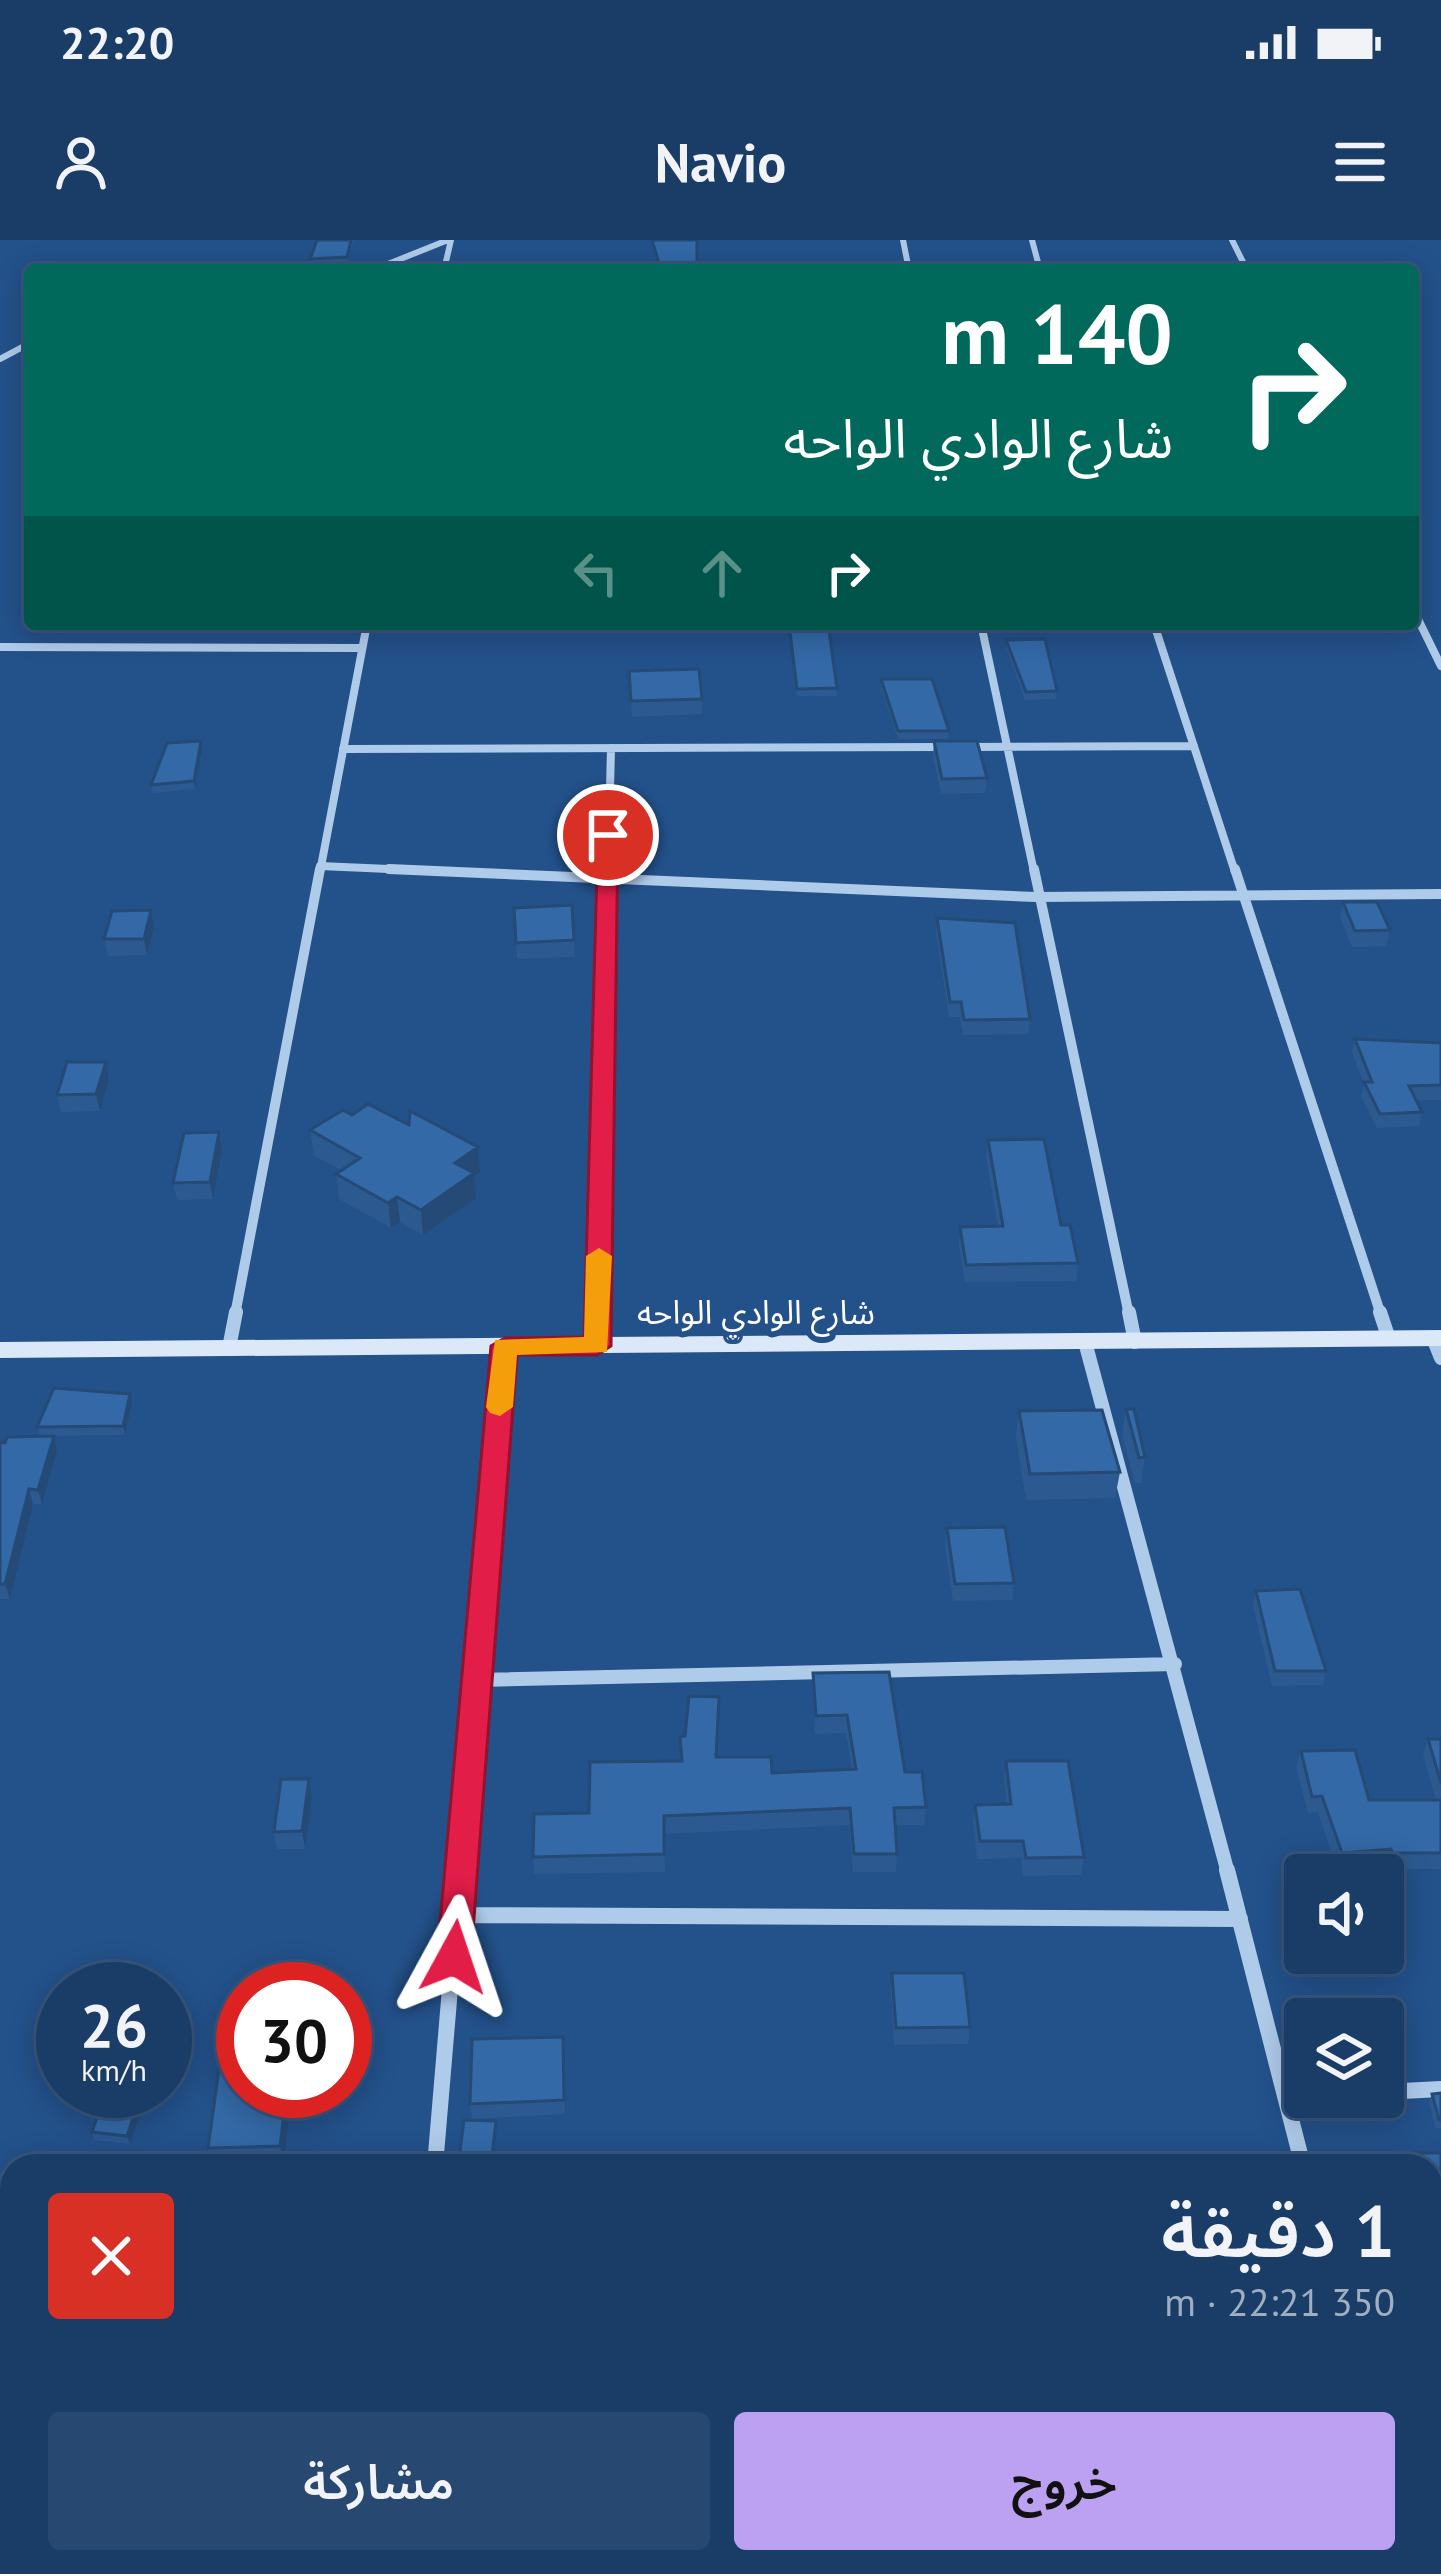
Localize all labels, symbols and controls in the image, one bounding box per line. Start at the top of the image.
text: 22:20 [60,13,174,71]
text: Navio [655,127,786,197]
icon: person [48,129,114,195]
icon: menu [1327,129,1393,195]
text: 140 m [941,278,1173,387]
icon: right [1215,312,1371,468]
text: شارع الوادي الواحه [784,403,1173,473]
icon: left [563,540,629,606]
icon: ahead [689,540,755,606]
icon: right [815,540,881,606]
pin [557,784,659,886]
icon: arrive [575,802,641,868]
street label: شارع الوادي الواحه [637,1290,875,1338]
map controls [1284,1854,1404,2118]
button: sound [1284,1854,1404,1974]
position arrow [391,1894,517,2020]
speed limit sign: 30 [216,1962,372,2118]
text: 26 [80,1986,148,2064]
button: layers [1284,1998,1404,2118]
text: km/h [81,2050,147,2089]
text: 1 دقيقة [1161,2184,1395,2277]
button: close [48,2193,174,2319]
text: 350 m · 22:21 [1164,2276,1395,2327]
button: مشاركة [48,2412,710,2550]
button: خروج [734,2412,1395,2550]

